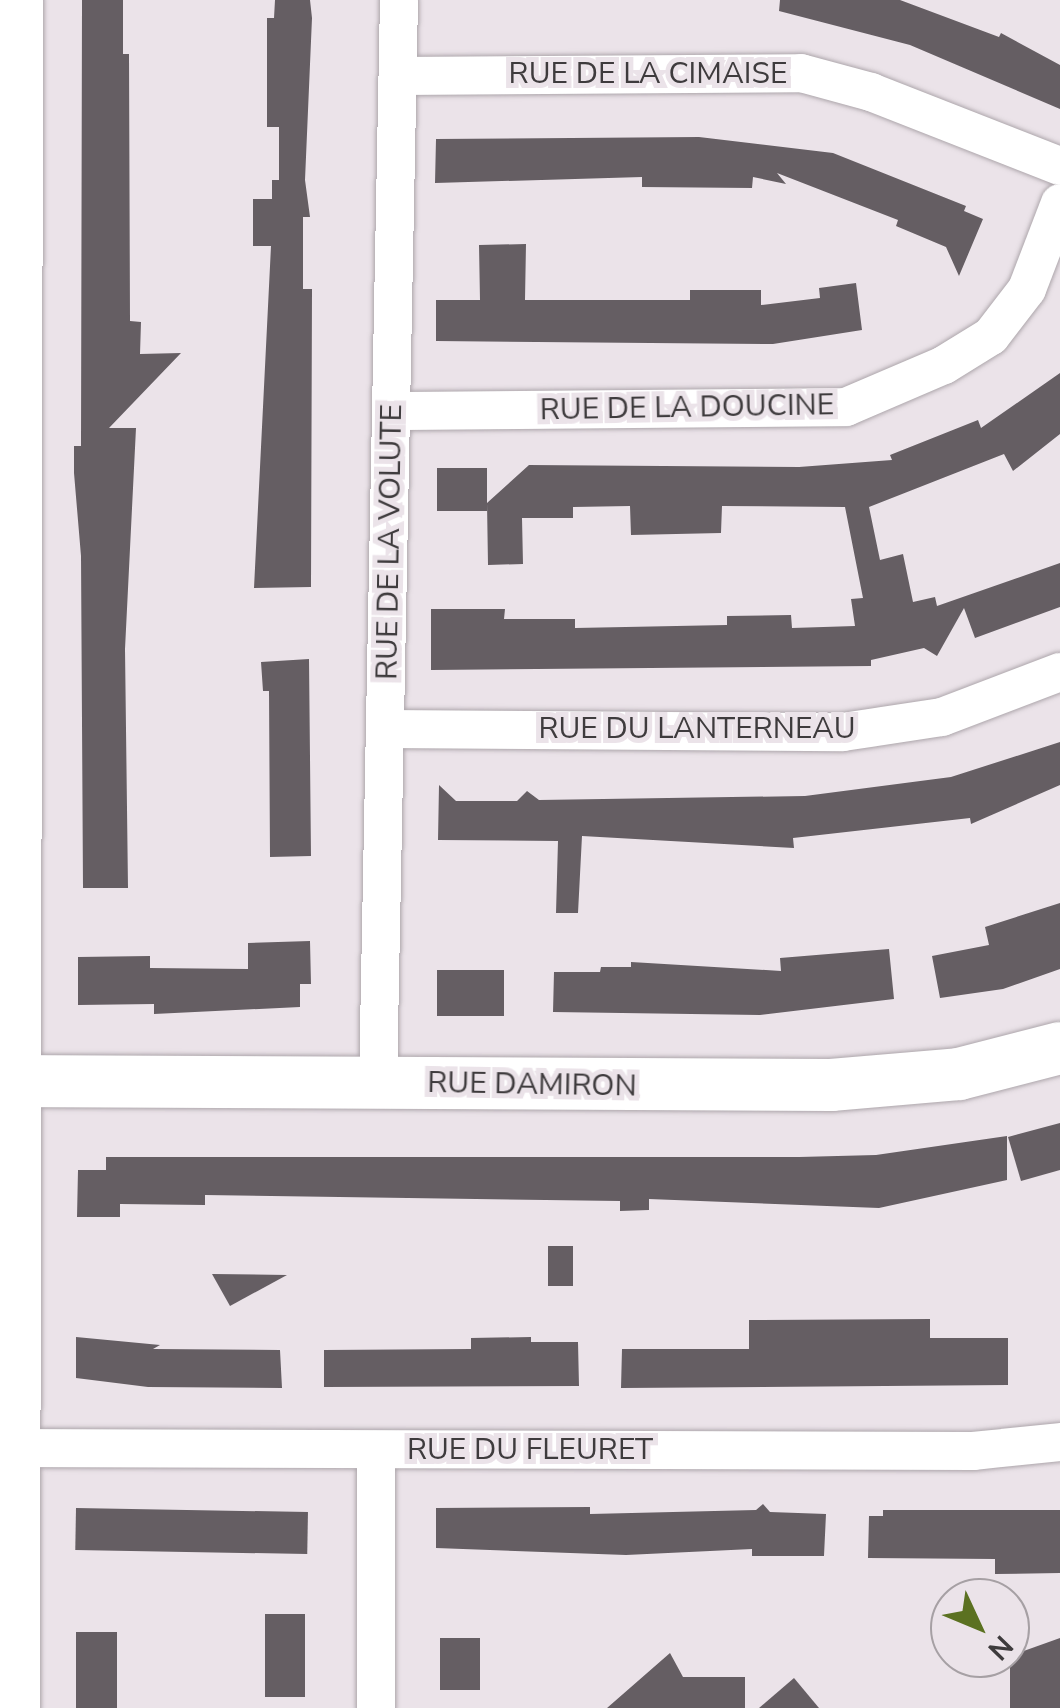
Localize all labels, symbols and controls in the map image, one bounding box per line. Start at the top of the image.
street label: RUE DE LA CIMAISE [509,56,787,92]
street label: RUE DE LA DOUCINE [539,387,835,429]
street label: RUE DE LA VOLUTE [370,404,410,680]
street label: RUE DU LANTERNEAU [538,711,856,747]
street label: RUE DAMIRON [427,1065,637,1105]
street label: RUE DU FLEURET [407,1432,653,1468]
north arrow [930,1578,1030,1678]
text: N [979,1627,1021,1668]

